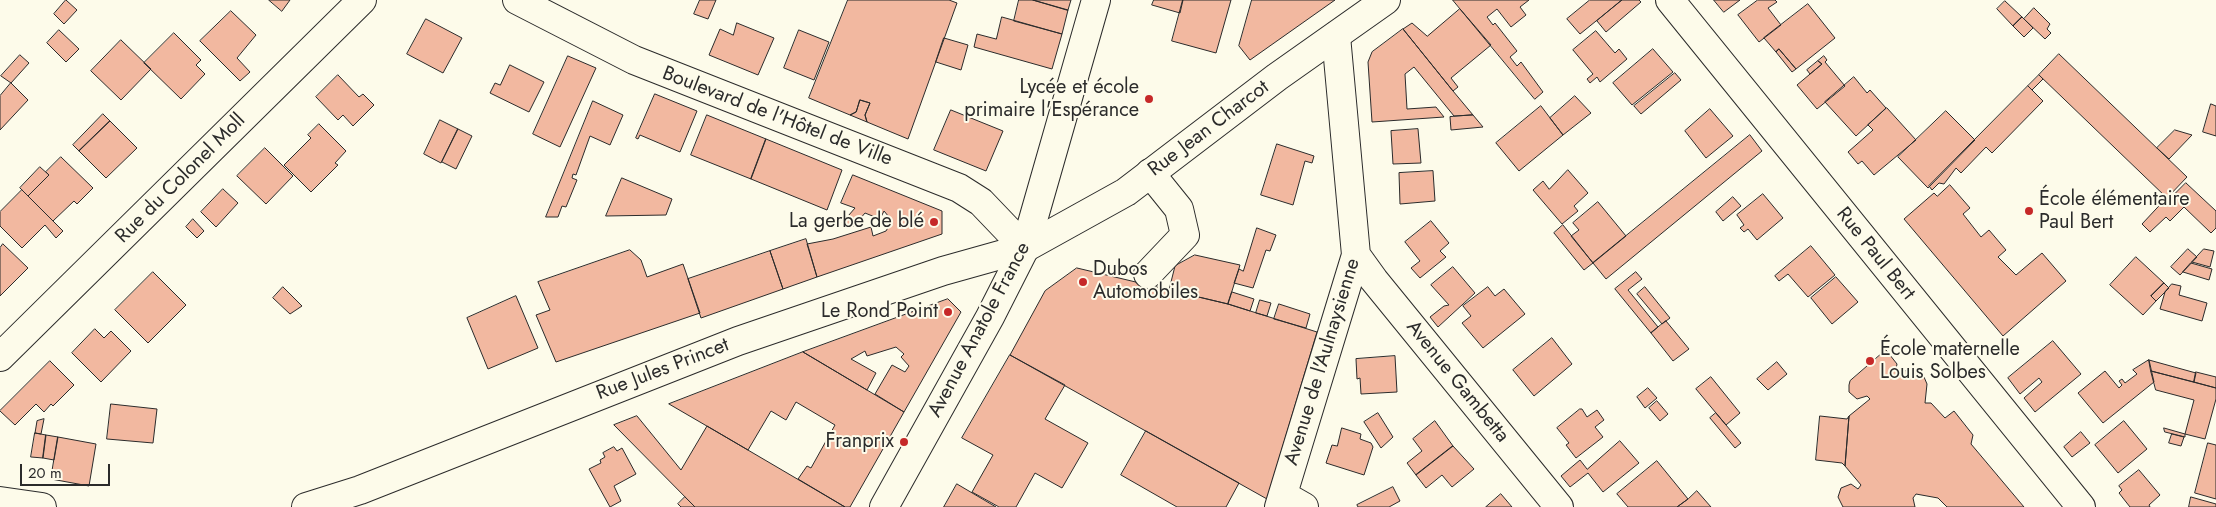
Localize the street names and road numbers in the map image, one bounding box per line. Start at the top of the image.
street label: Boulevard de l'Hôtel de Ville [659,62,895,172]
street label: Rue Jean Charcot [1144,76,1274,182]
street label: Rue du Colonel Moll [111,109,251,249]
street label: Rue Paul Bert [1830,203,1920,305]
street label: Avenue Anatole France [924,238,1036,422]
street label: Avenue de l'Aulnaysienne [1280,256,1366,468]
street label: Avenue Gambetta [1400,316,1514,448]
street label: Rue Jules Princet [593,334,733,406]

